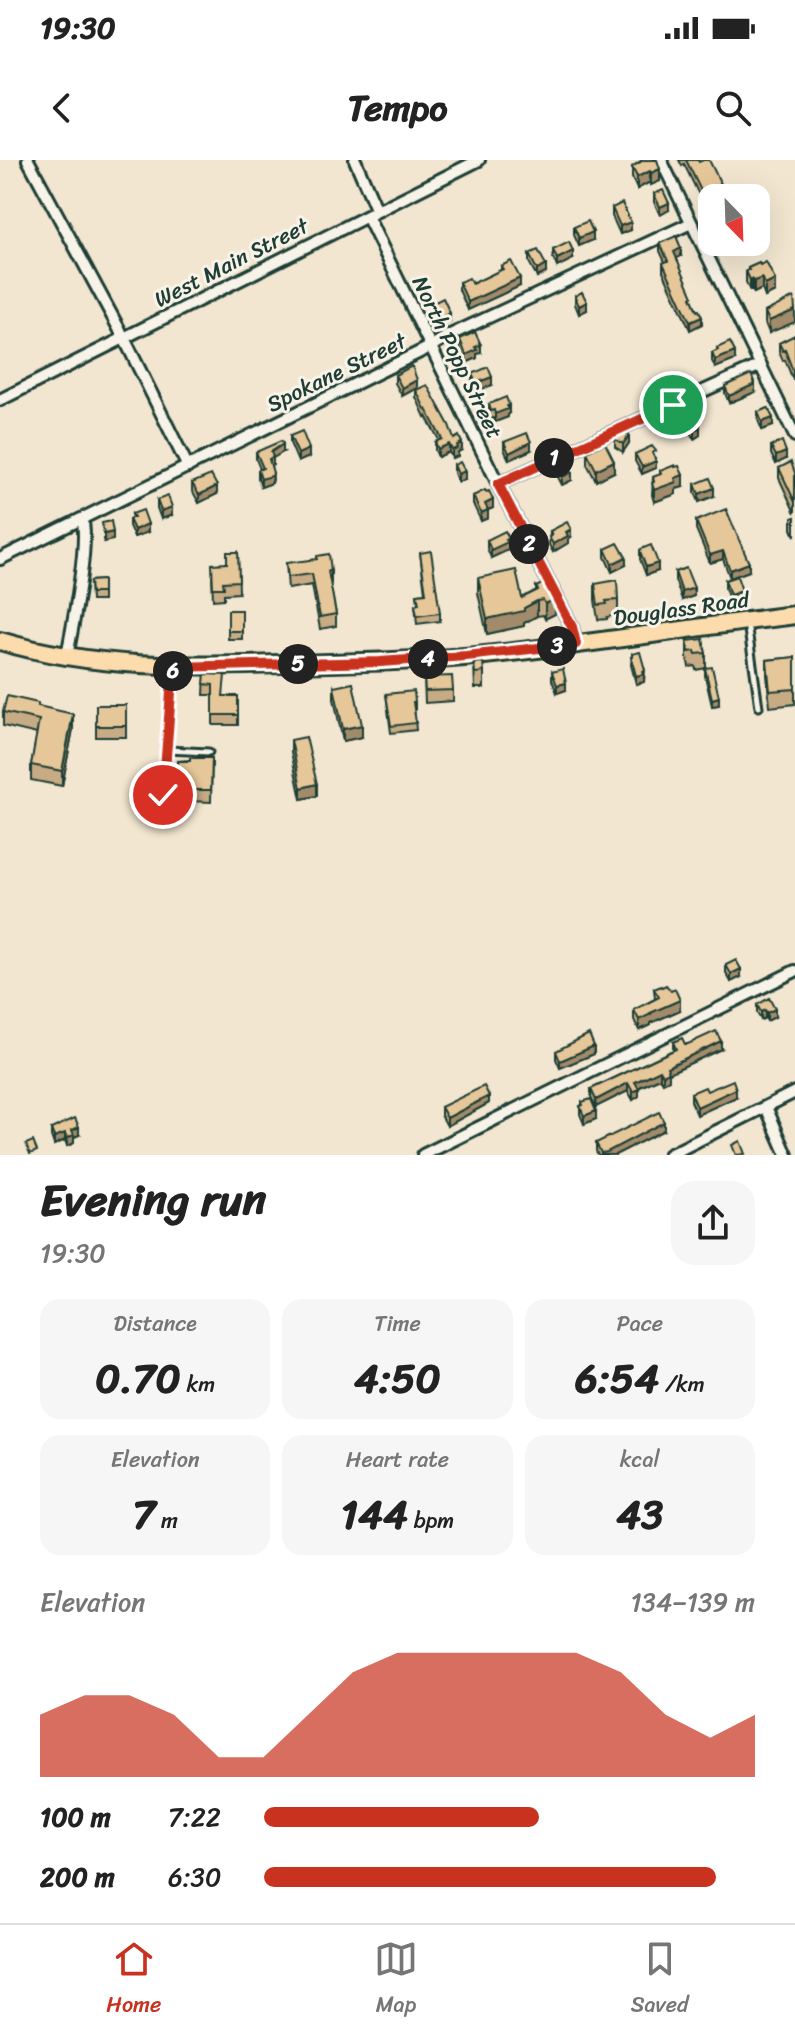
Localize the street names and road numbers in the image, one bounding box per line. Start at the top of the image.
street label: West Main Street [147,206,316,318]
street label: North Popp Street [401,269,514,446]
street label: Spokane Street [260,321,414,423]
street label: Douglass Road [611,579,753,637]

